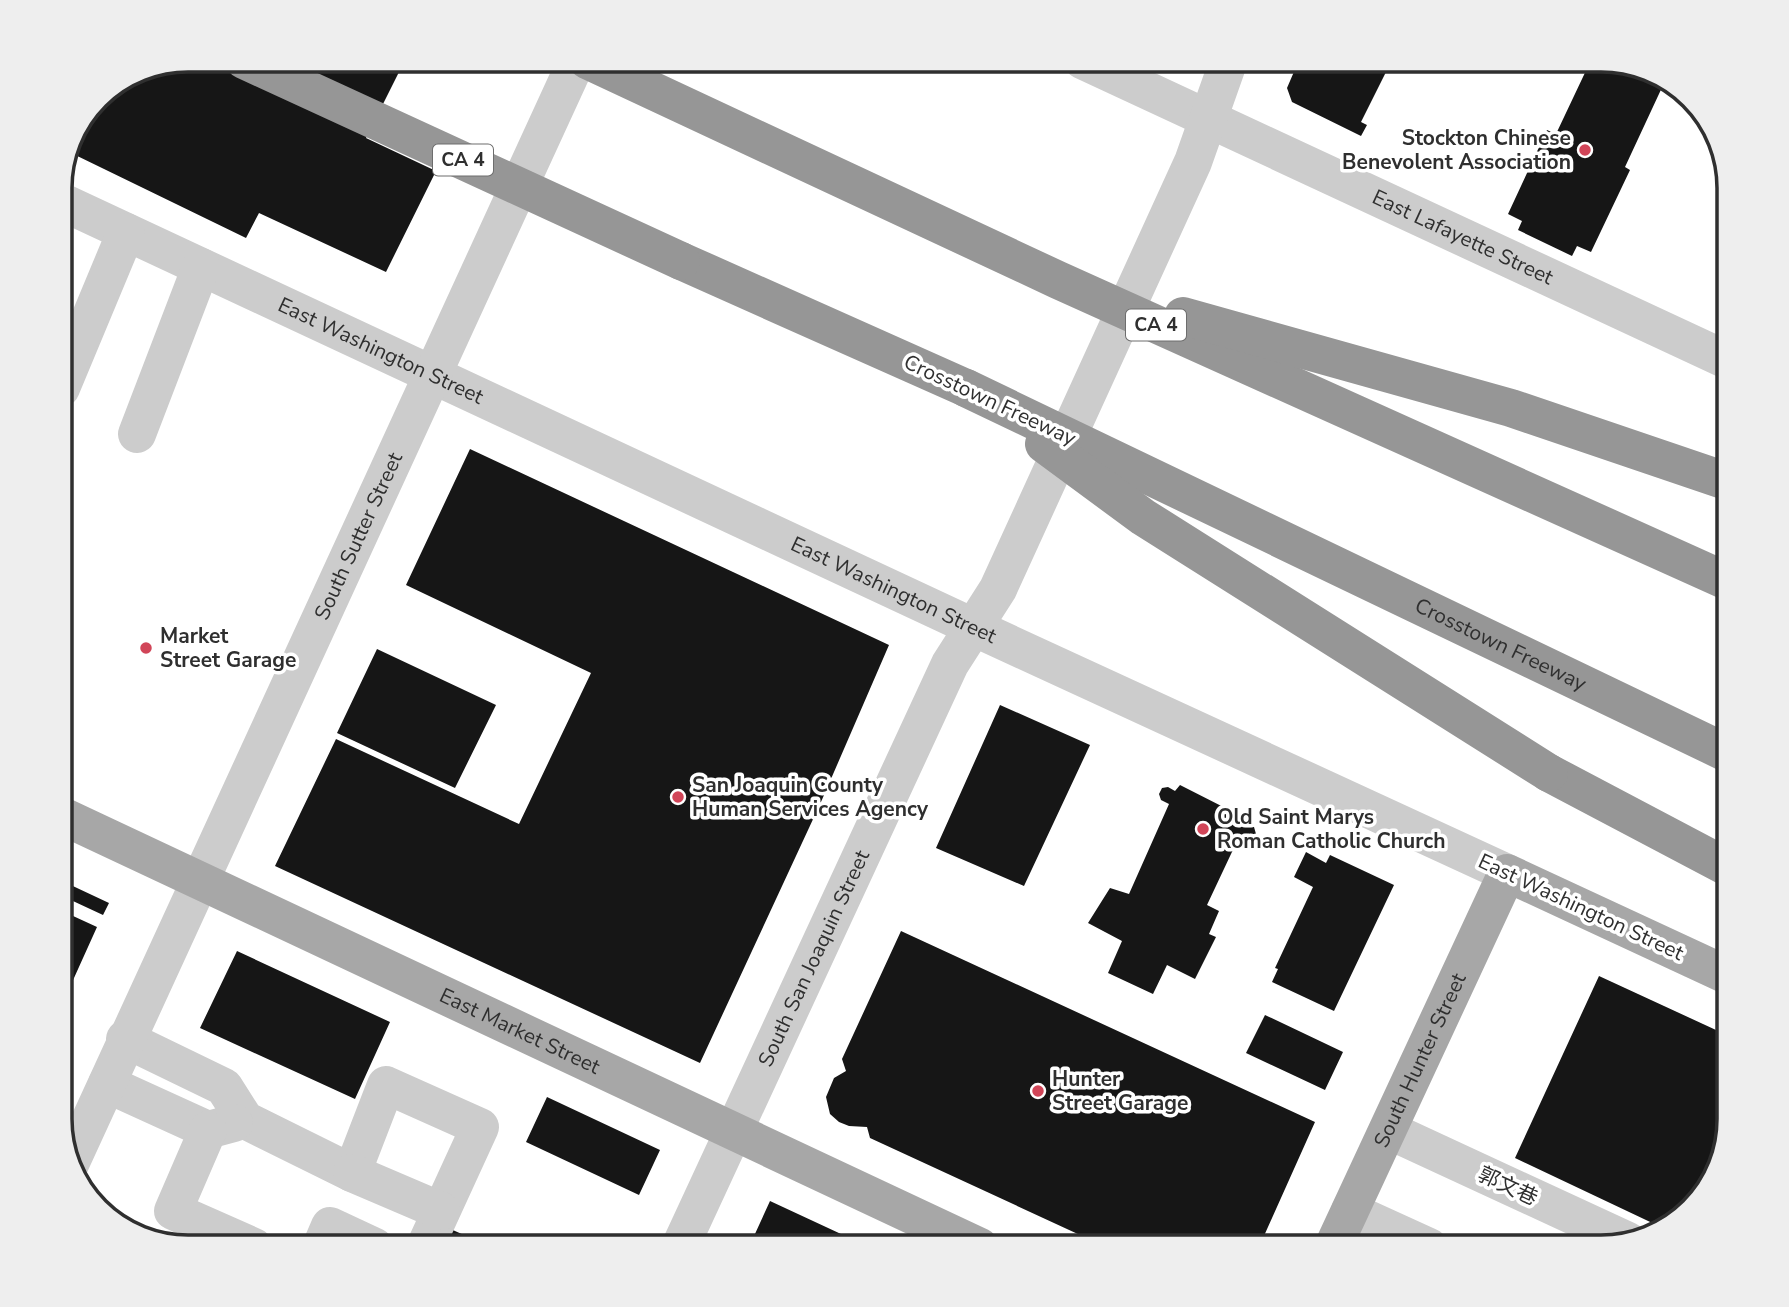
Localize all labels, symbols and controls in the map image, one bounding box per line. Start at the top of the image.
place label: Stockton Chinese Benevolent Association [1342,124,1571,176]
marker: Stockton Chinese Benevolent Association [1577,142,1593,158]
road number: CA 4 [433,144,493,176]
street label: East Lafayette Street [1368,183,1558,292]
street label: East Washington Street [273,291,489,411]
road number: CA 4 [1126,310,1186,340]
street label: Crosstown Freeway [899,348,1081,452]
street label: South Sutter Street [308,447,409,624]
street label: East Washington Street [786,530,1002,650]
street label: Crosstown Freeway [1410,591,1591,698]
place label: Market Street Garage [160,622,296,674]
marker: Market Street Garage [138,640,154,656]
place label: San Joaquin County Human Services Agency [692,771,929,823]
marker: San Joaquin County Human Services Agency [670,789,686,805]
place label: Old Saint Marys Roman Catholic Church [1217,803,1446,855]
marker: Old Saint Marys Roman Catholic Church [1195,821,1211,837]
street label: South San Joaquin Street [751,845,876,1071]
street label: East Washington Street [1474,847,1689,967]
street label: South Hunter Street [1367,968,1473,1152]
street label: East Market Street [435,981,605,1081]
place label: Hunter Street Garage [1052,1065,1188,1117]
marker: Hunter Street Garage [1030,1083,1046,1099]
street label: 郭文巷 [1474,1160,1542,1212]

